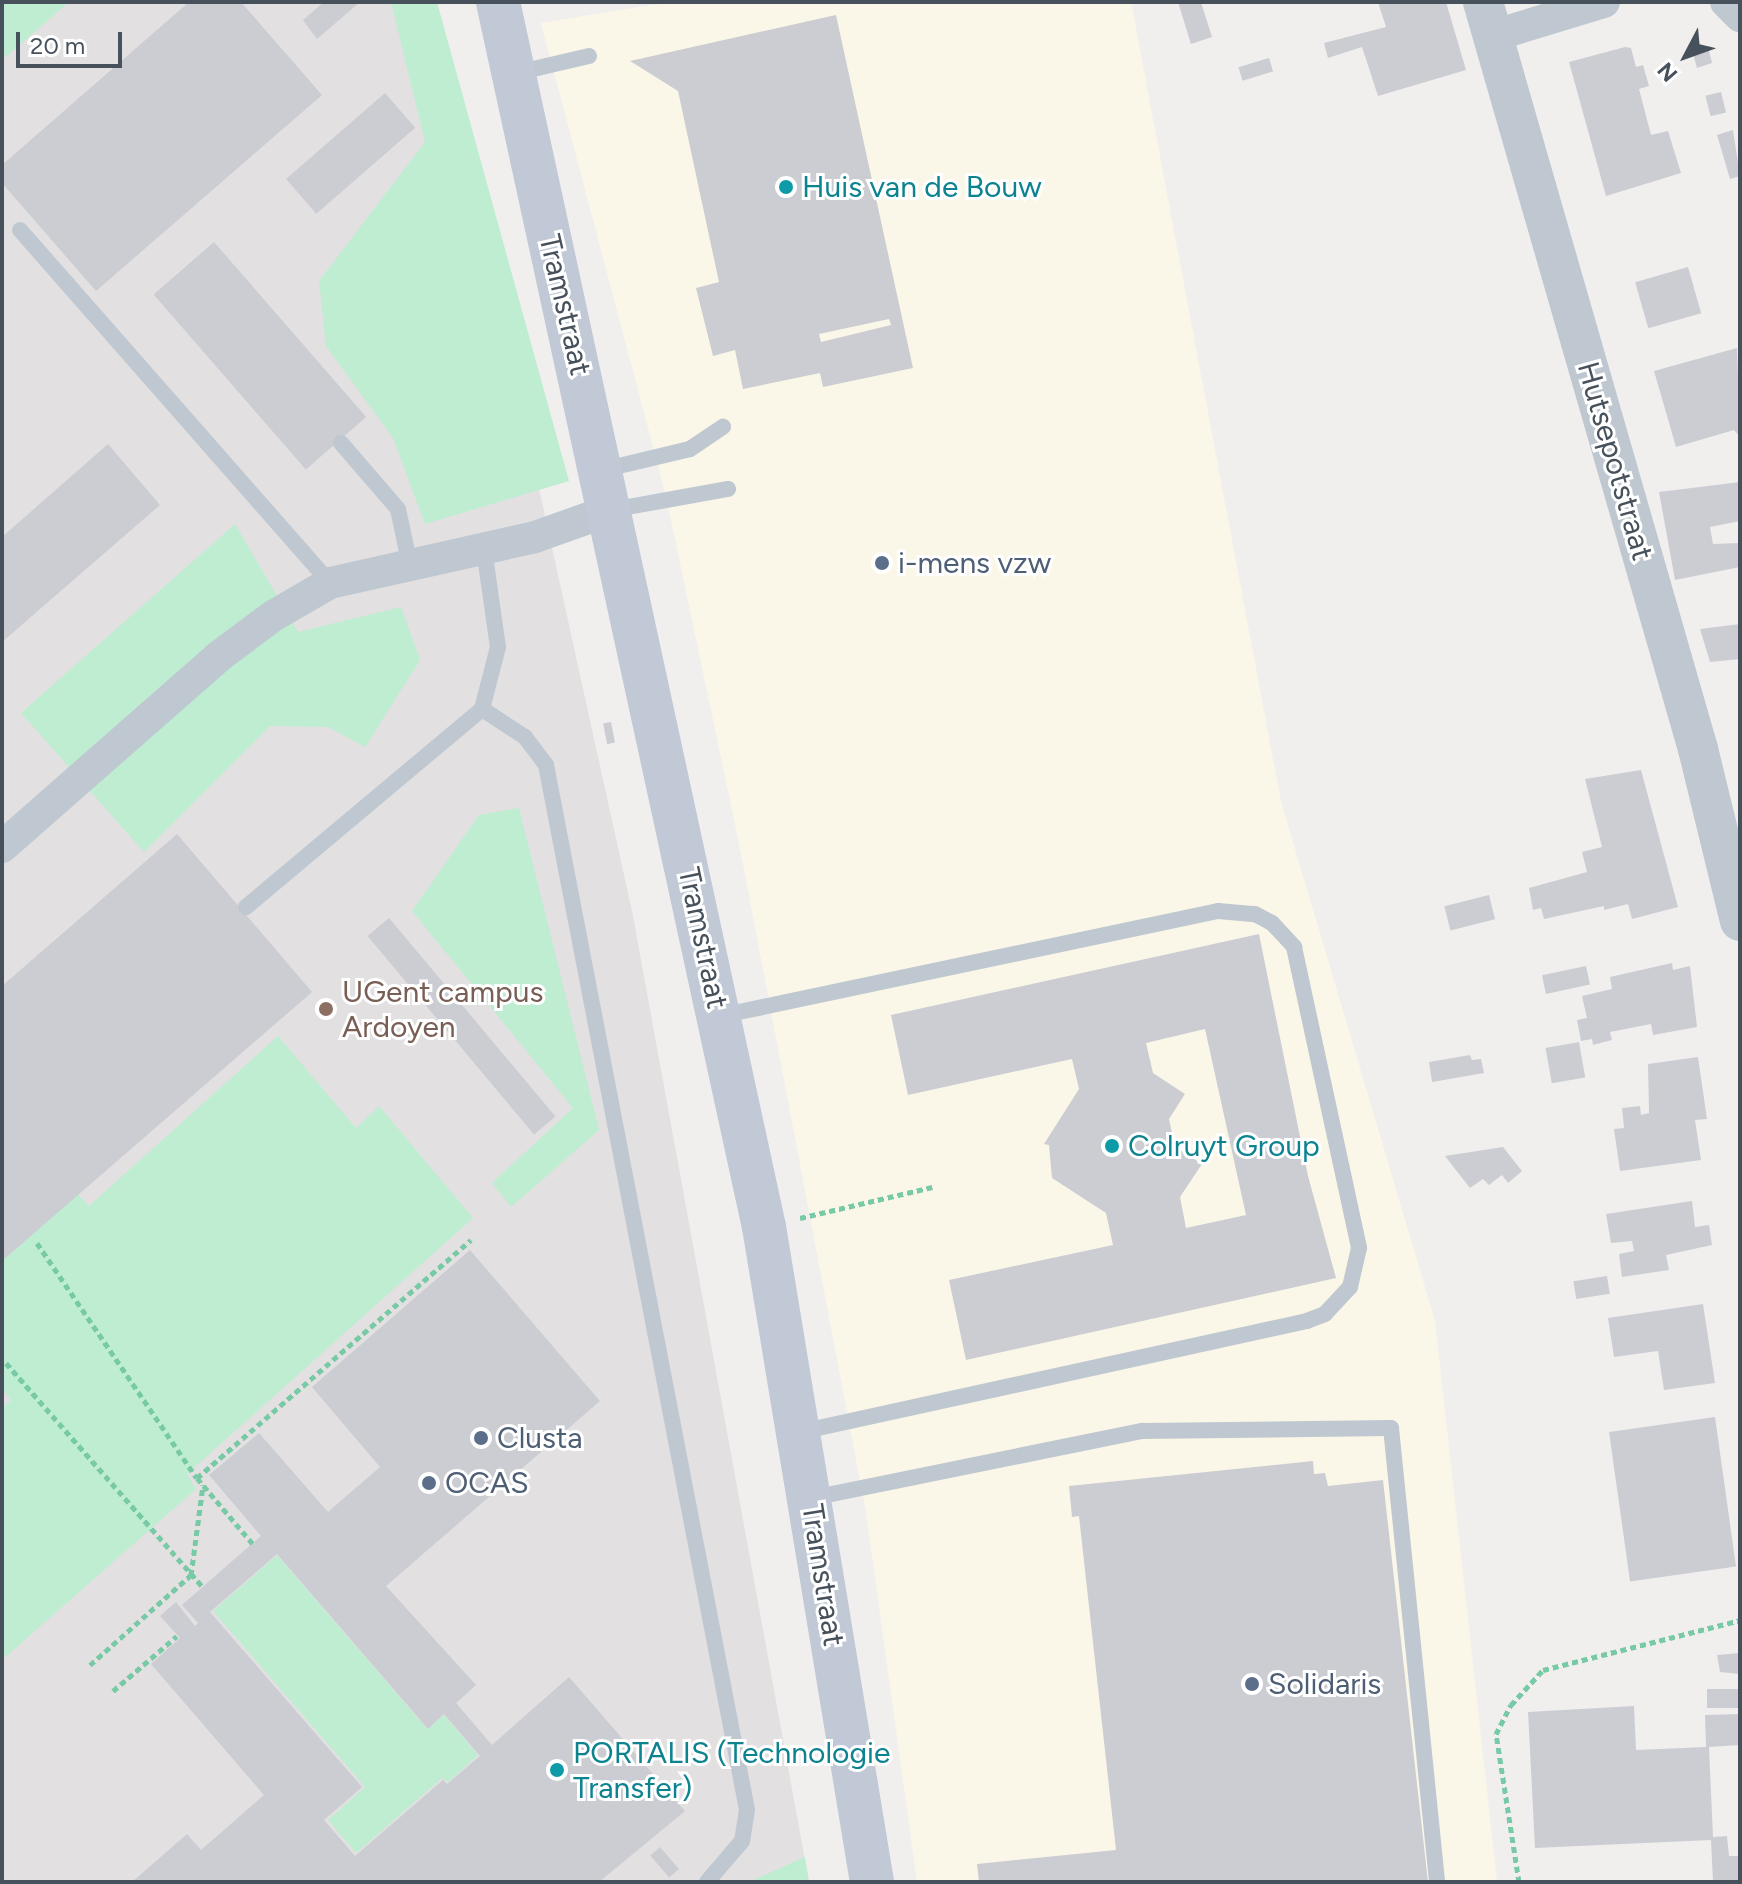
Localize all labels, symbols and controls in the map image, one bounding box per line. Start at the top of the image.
scale bar [20,16,126,66]
north arrow [1646,16,1726,96]
text: 20 m [30,31,85,60]
text: N [1652,57,1683,87]
place label: Huis van de Bouw [802,169,1042,205]
marker: Huis van de Bouw [777,178,795,196]
street label: Tramstraat [531,231,599,379]
street label: Hutsepotstraat [1569,358,1661,564]
place label: i-mens vzw [898,545,1051,581]
marker: i-mens vzw [873,554,891,572]
street label: Tramstraat [670,864,736,1012]
place label: UGent campus Ardoyen [342,974,543,1044]
marker: UGent campus Ardoyen [317,1000,335,1018]
place label: Colruyt Group [1128,1128,1320,1164]
marker: Colruyt Group [1103,1137,1121,1155]
place label: Clusta [497,1420,583,1456]
marker: Clusta [472,1429,490,1447]
place label: OCAS [445,1465,529,1501]
marker: OCAS [420,1474,438,1492]
street label: Tramstraat [794,1501,852,1649]
place label: Solidaris [1268,1666,1381,1702]
marker: Solidaris [1243,1675,1261,1693]
place label: PORTALIS (Technologie Transfer) [573,1735,890,1806]
marker: PORTALIS (Technologie Transfer) [548,1761,566,1779]

